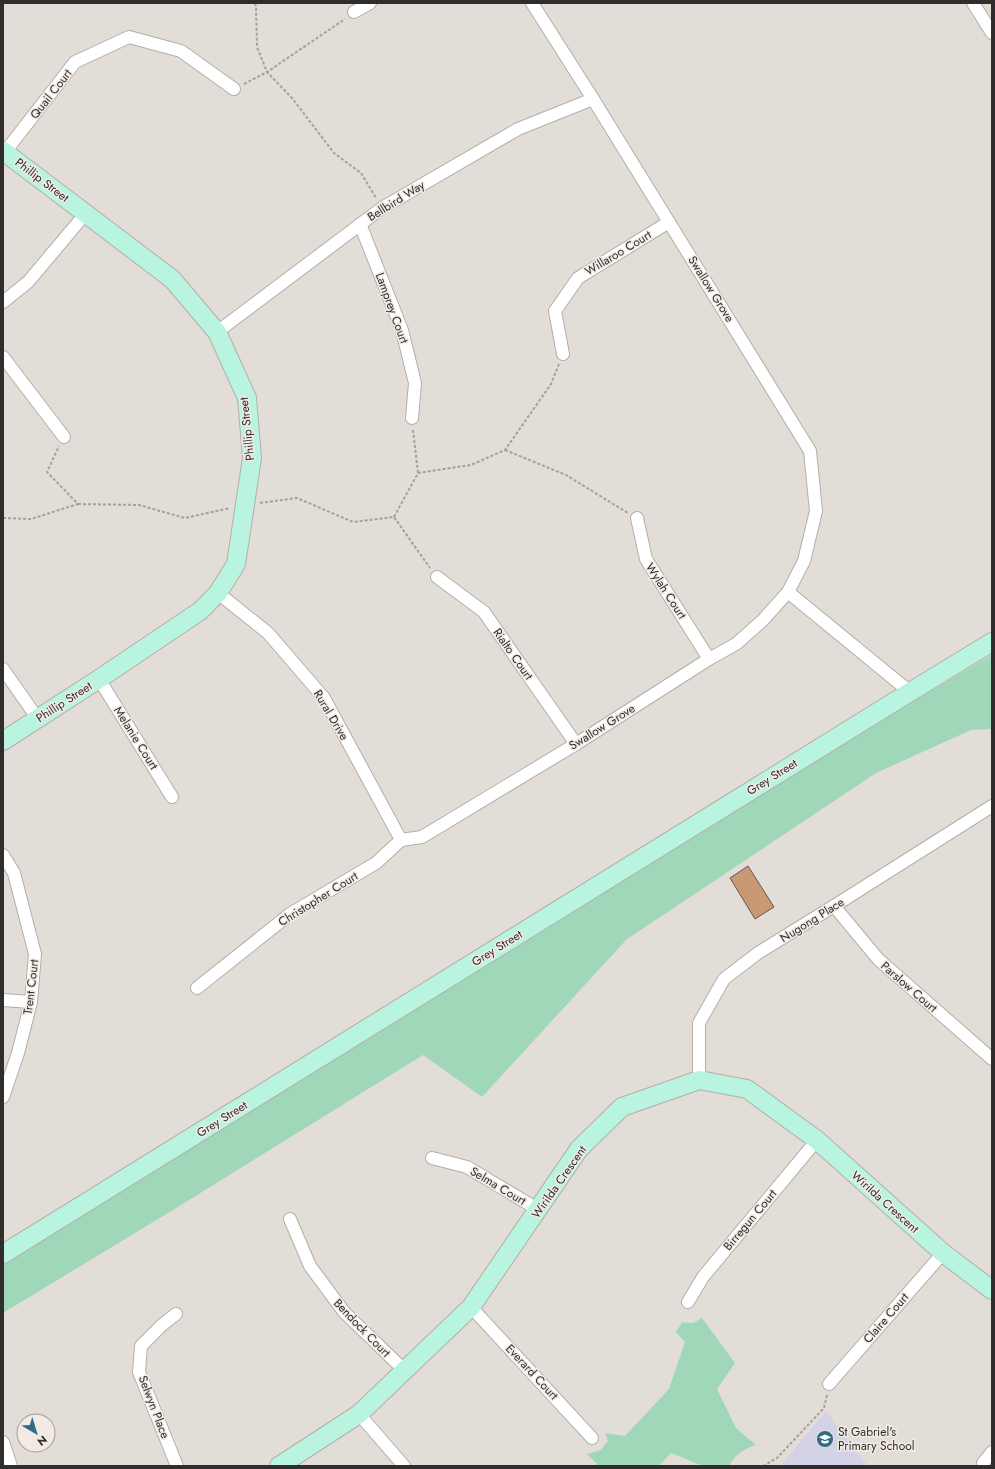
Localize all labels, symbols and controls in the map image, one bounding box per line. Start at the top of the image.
street label: Quail Court [26,65,76,123]
street label: Phillip Street [11,154,73,206]
street label: Bellbird Way [364,176,429,226]
street label: Willaroo Court [581,226,655,280]
street label: Swallow Grove [683,252,739,326]
street label: Lamprey Court [371,270,413,346]
street label: Phillip Street [235,396,259,462]
street label: Wylah Court [641,559,691,623]
street label: Rialto Court [489,624,537,684]
street label: Phillip Street [32,677,96,727]
street label: Rural Drive [309,686,353,744]
street label: Swallow Grove [565,699,639,755]
street label: Melanie Court [109,703,163,773]
street label: Grey Street [743,754,801,800]
street label: Christopher Court [275,867,362,931]
street label: Nugong Place [776,893,848,947]
street label: Grey Street [468,925,526,971]
street label: Parslow Court [877,957,941,1017]
street label: Trent Court [19,958,43,1016]
street label: Grey Street [193,1096,251,1142]
street label: Wirilda Crescent [527,1142,591,1222]
street label: Selma Court [467,1162,529,1210]
street label: Wirilda Crescent [847,1167,923,1237]
street label: Birregun Court [719,1185,781,1255]
street label: Claire Court [859,1289,913,1347]
street label: Bendock Court [329,1295,395,1361]
street label: Everard Court [501,1340,563,1404]
street label: Selwyn Place [134,1373,174,1441]
north arrow [16,1413,56,1453]
place label: St Gabriel's Primary School [838,1423,915,1455]
school or university icon: St Gabriel's Primary School [815,1429,835,1449]
text: N [34,1432,51,1450]

